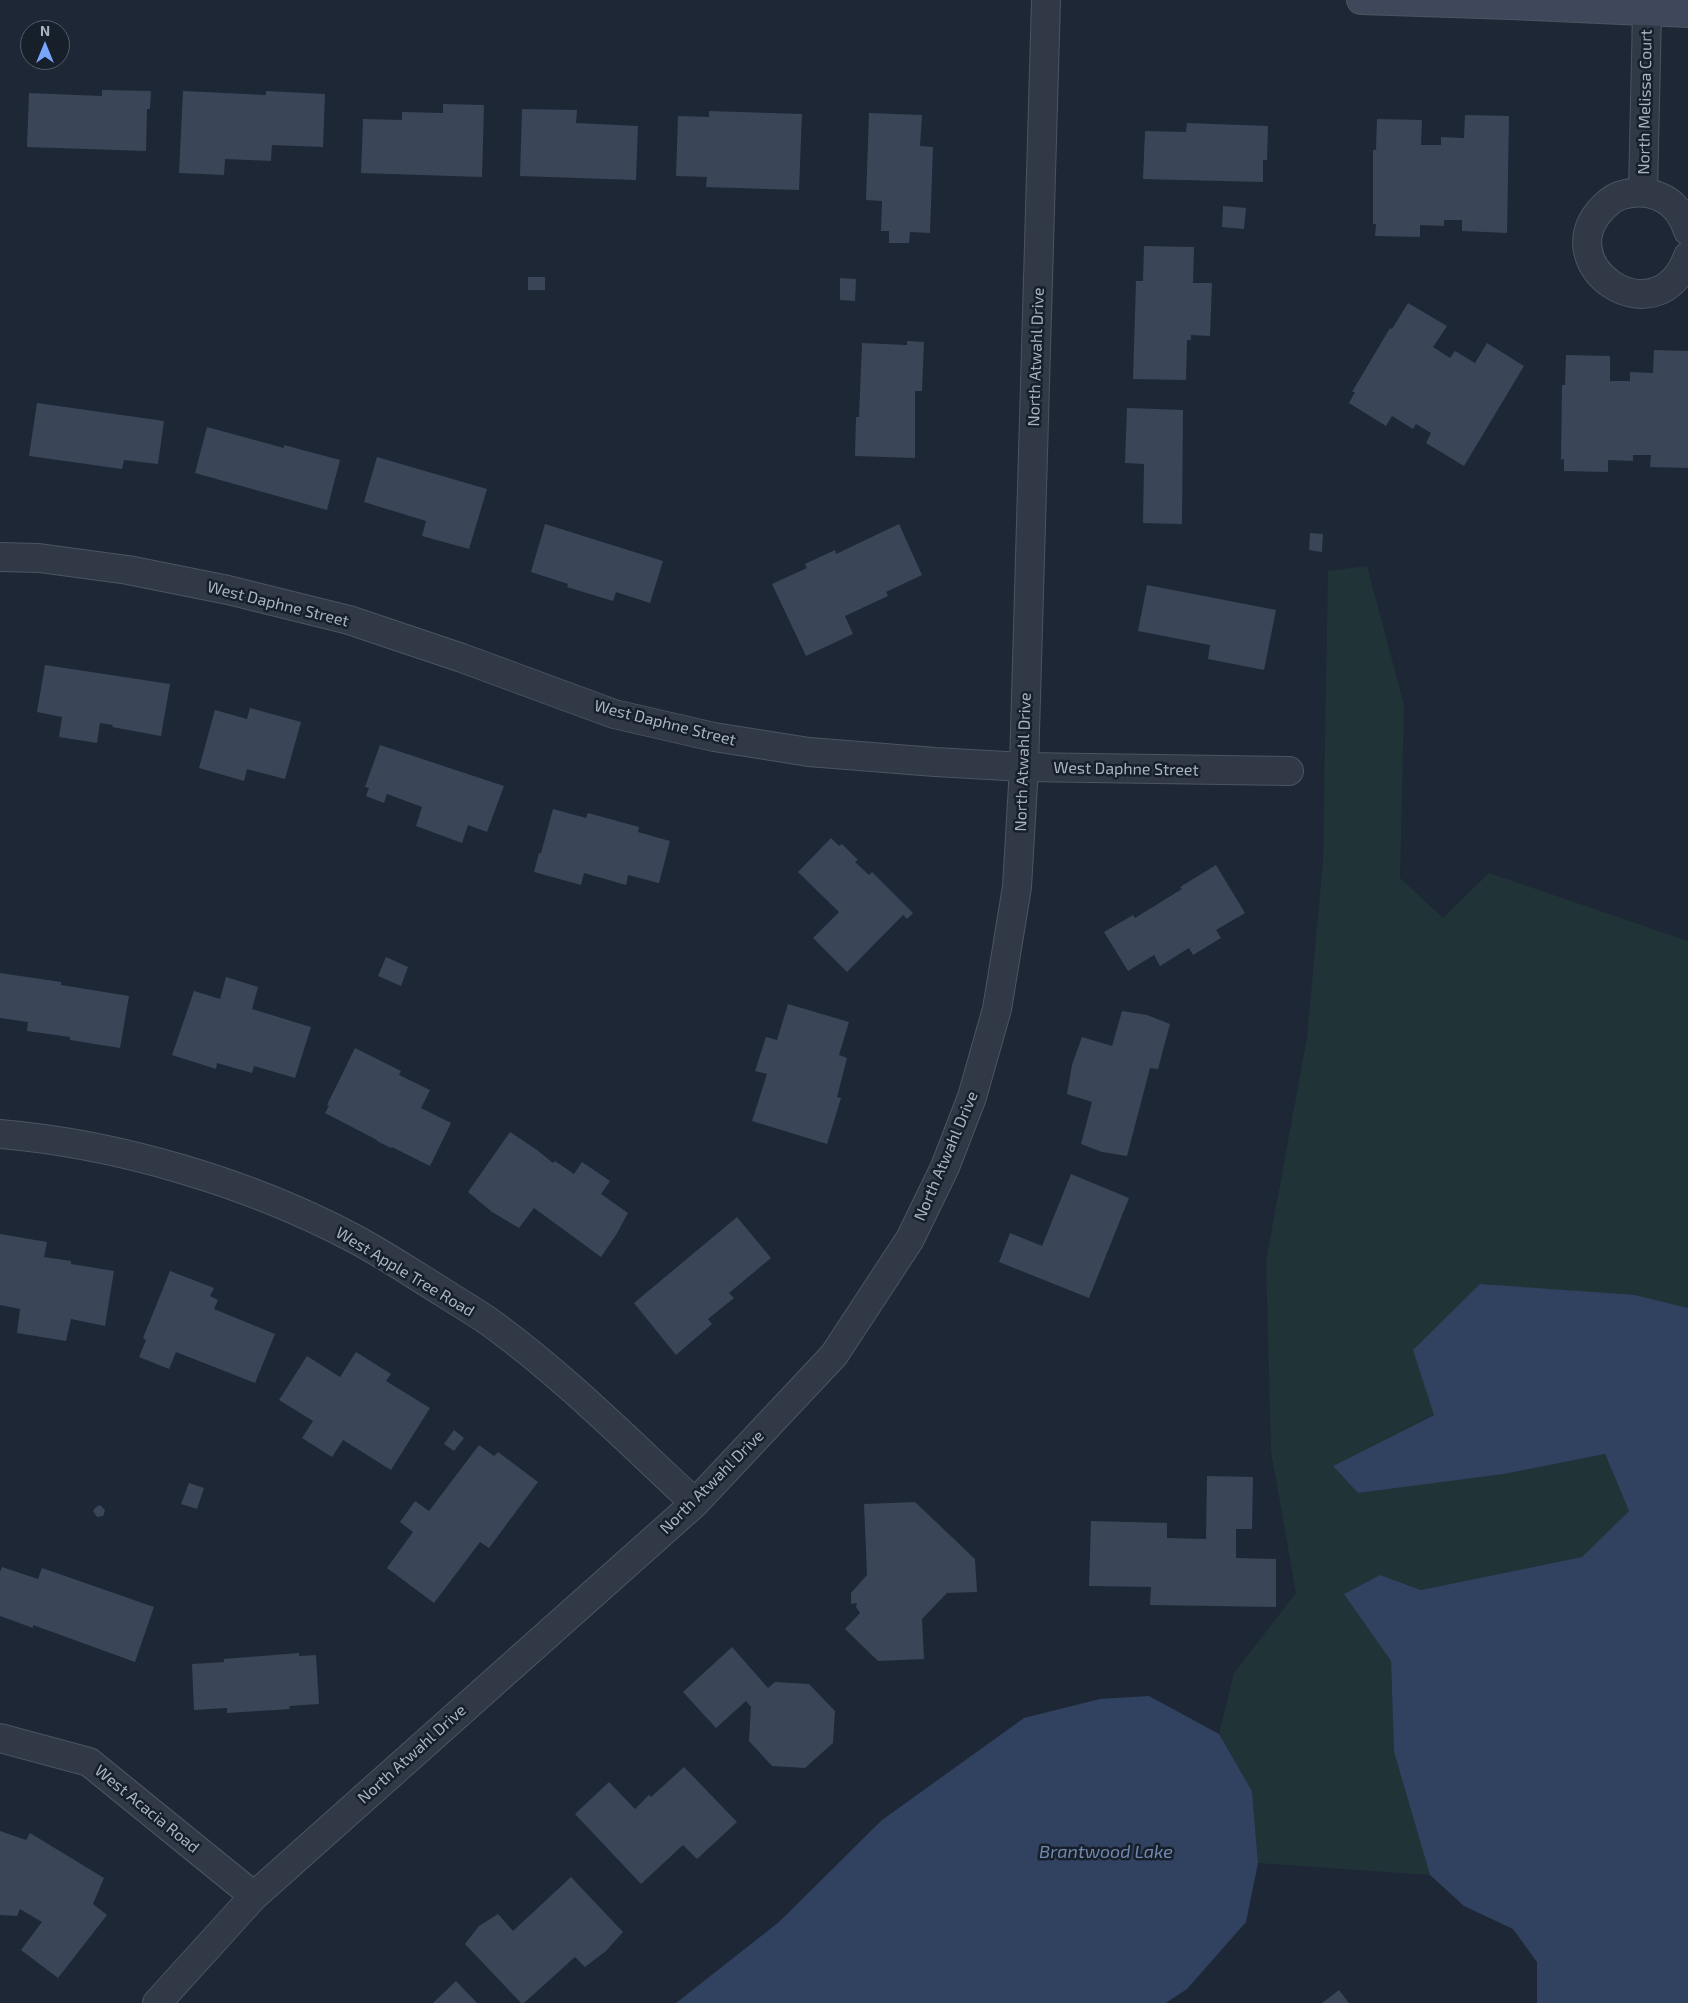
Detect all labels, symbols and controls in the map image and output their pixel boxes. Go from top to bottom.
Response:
north arrow [20,20,70,70]
text: N [40,22,50,39]
street label: North Melissa Court [1634,29,1656,175]
street label: North Atwahl Drive [1024,287,1048,427]
street label: West Daphne Street [205,577,351,631]
street label: North Atwahl Drive [1011,692,1035,832]
street label: West Daphne Street [592,696,738,750]
street label: West Daphne Street [1053,758,1199,780]
street label: North Atwahl Drive [910,1088,982,1224]
street label: West Apple Tree Road [332,1223,478,1321]
street label: North Atwahl Drive [656,1426,768,1538]
street label: North Atwahl Drive [354,1700,470,1808]
street label: West Acacia Road [91,1761,203,1857]
water label: Brantwood Lake [1039,1841,1173,1863]

